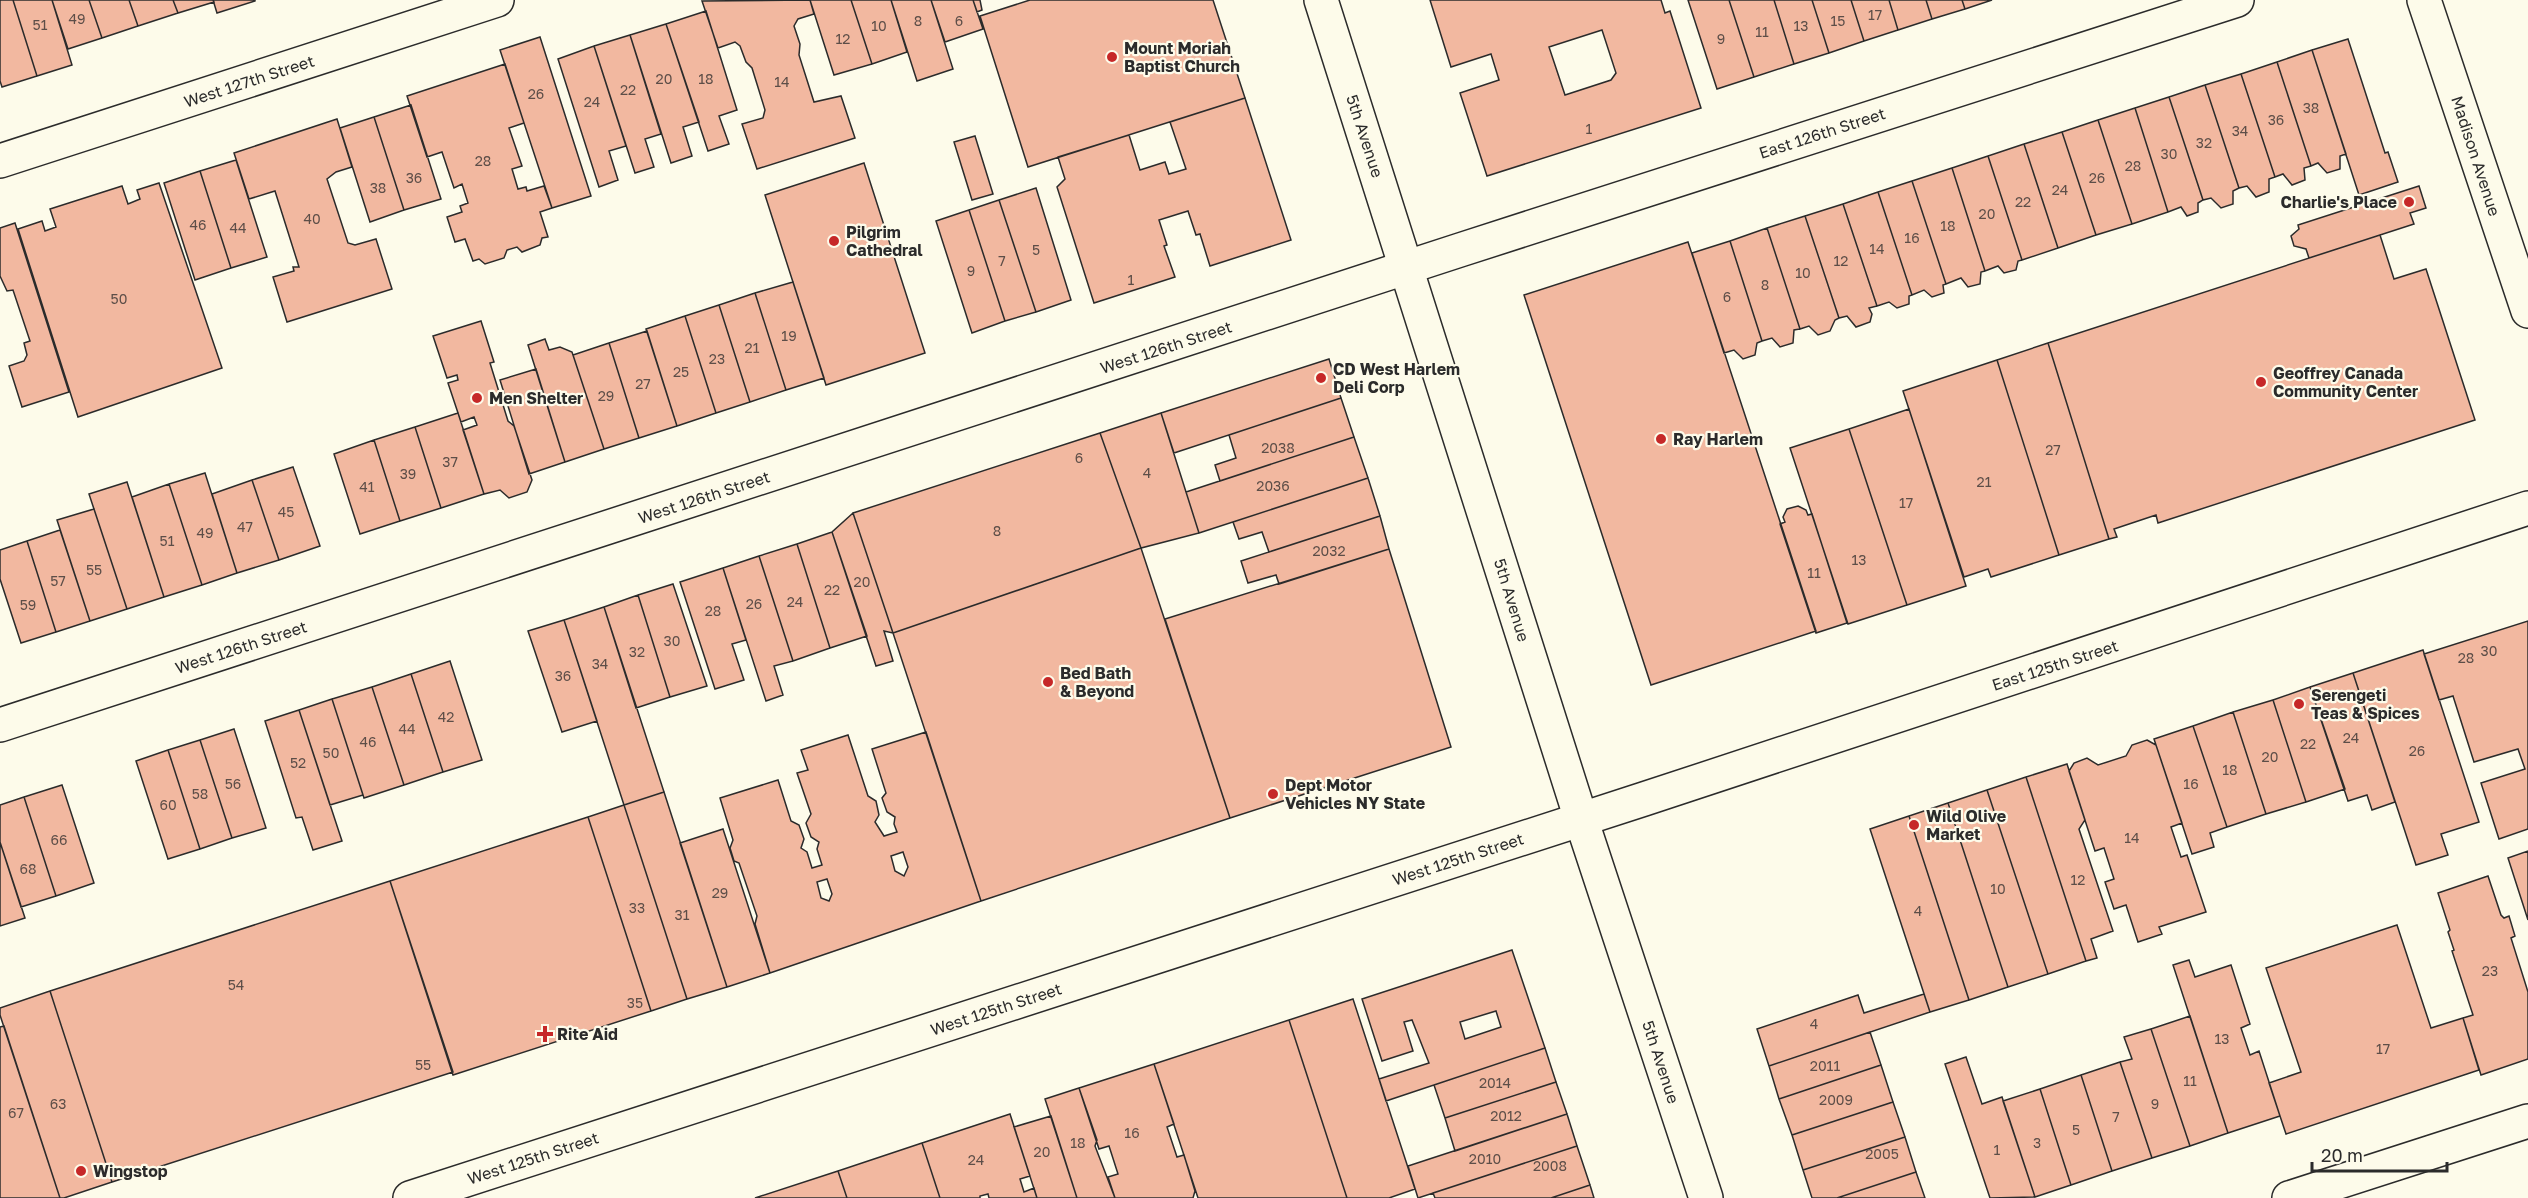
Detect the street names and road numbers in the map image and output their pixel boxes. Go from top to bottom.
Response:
street label: West 127th Street [181,50,317,112]
street label: 5th Avenue [1342,92,1388,180]
street label: Madison Avenue [2447,93,2505,219]
street label: East 126th Street [1756,103,1888,163]
street label: West 126th Street [1098,316,1234,378]
street label: West 126th Street [636,466,772,528]
street label: 5th Avenue [1490,556,1534,644]
street label: West 126th Street [173,616,309,678]
street label: East 125th Street [1989,635,2121,695]
street label: West 125th Street [1390,828,1526,890]
street label: West 125th Street [928,978,1064,1040]
street label: 5th Avenue [1638,1018,1684,1106]
street label: West 125th Street [465,1127,601,1189]

